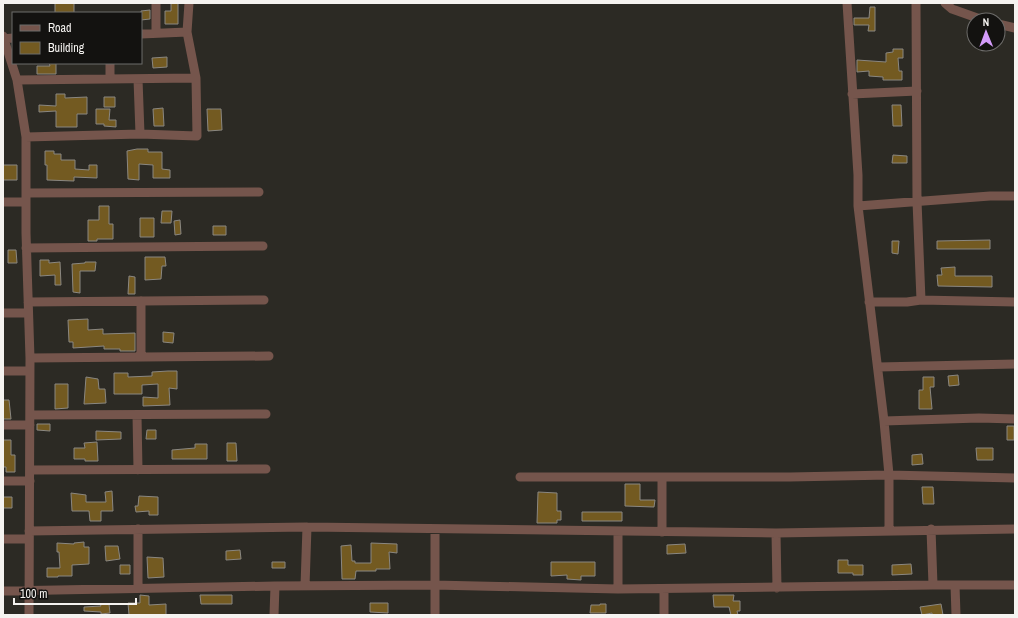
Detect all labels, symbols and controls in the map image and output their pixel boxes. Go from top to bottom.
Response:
legend [12,12,142,64]
north arrow [966,12,1006,52]
text: N [982,15,989,29]
text: Road [48,20,72,36]
text: Building [48,40,85,56]
scale bar [14,580,136,606]
text: 100 m [20,586,47,602]

